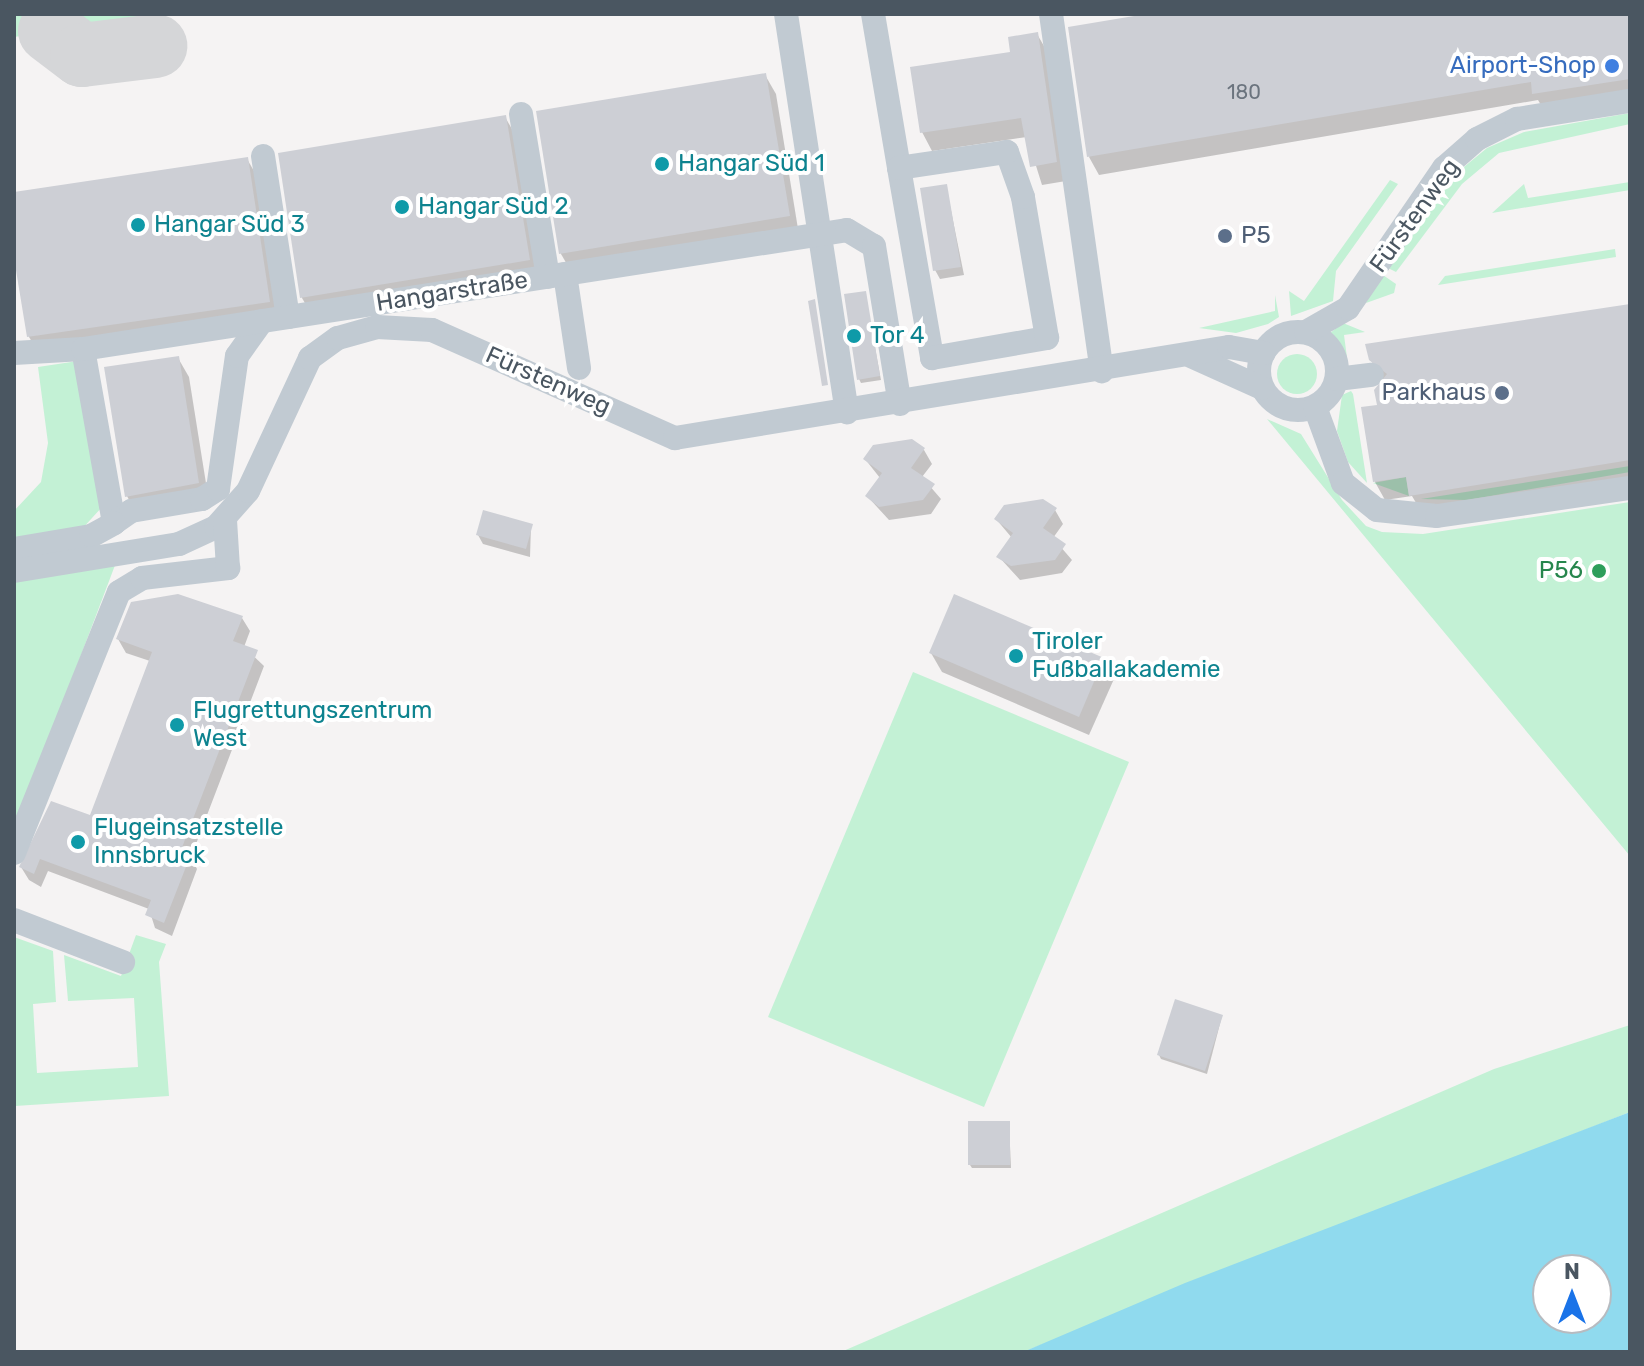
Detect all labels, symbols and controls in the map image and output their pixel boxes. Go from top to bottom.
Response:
place label: Airport-Shop [1450,52,1596,80]
marker: Airport-Shop [1603,57,1621,75]
house number: 180 [1227,80,1261,104]
place label: Hangar Süd 1 [678,150,825,178]
street label: Fürstenweg [1364,154,1466,278]
marker: Hangar Süd 1 [653,155,671,173]
place label: Hangar Süd 2 [418,193,569,221]
marker: Hangar Süd 2 [393,198,411,216]
place label: Hangar Süd 3 [154,211,305,239]
marker: Hangar Süd 3 [129,216,147,234]
place label: P5 [1241,222,1271,250]
marker: P5 [1216,227,1234,245]
street label: Hangarstraße [374,266,530,318]
place label: Tor 4 [870,322,925,350]
marker: Tor 4 [845,327,863,345]
street label: Fürstenweg [481,341,615,421]
place label: Parkhaus [1382,379,1486,407]
marker: Parkhaus [1493,384,1511,402]
place label: P56 [1539,557,1583,585]
marker: P56 [1590,562,1608,580]
place label: Tiroler Fußballakademie [1032,628,1220,684]
marker: Tiroler Fußballakademie [1007,647,1025,665]
place label: Flugrettungszentrum West [193,697,432,753]
marker: Flugrettungszentrum West [168,716,186,734]
place label: Flugeinsatzstelle Innsbruck [94,814,284,870]
marker: Flugeinsatzstelle Innsbruck [69,833,87,851]
north arrow [1532,1254,1612,1334]
text: N [1564,1258,1580,1285]

